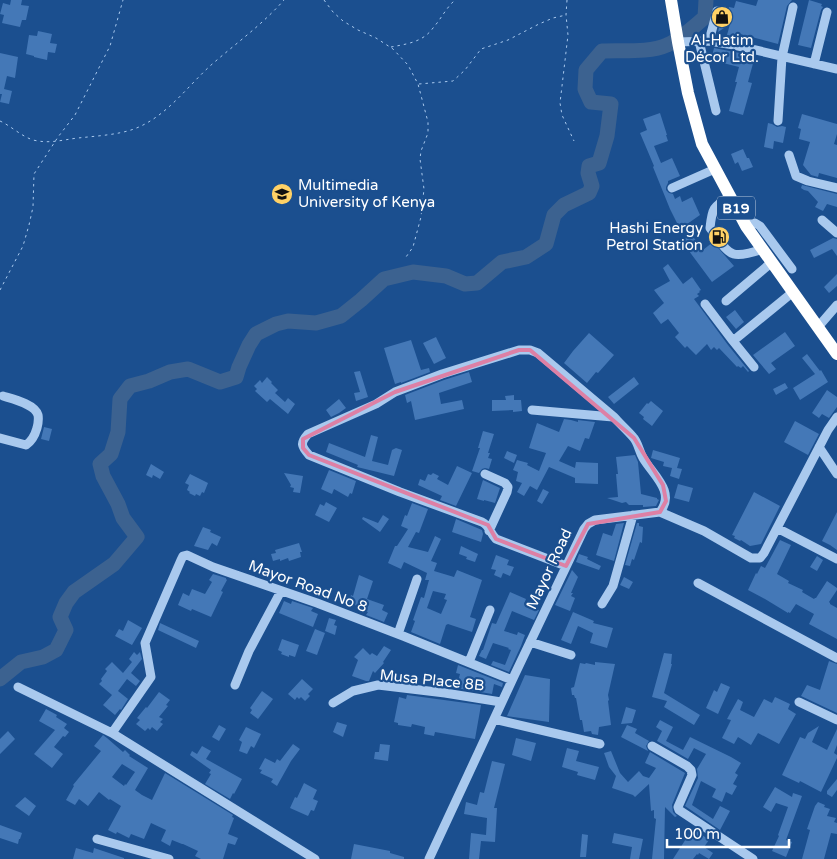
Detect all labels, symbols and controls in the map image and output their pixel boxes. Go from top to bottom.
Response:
shop icon: Al-Hatim Décor Ltd. [710,5,734,29]
place label: Al-Hatim Décor Ltd. [685,31,759,66]
place label: Multimedia University of Kenya [298,176,435,211]
school or university icon: Multimedia University of Kenya [270,182,294,206]
road number: B19 [717,197,755,220]
place label: Hashi Energy Petrol Station [606,219,703,254]
fuel station icon: Hashi Energy Petrol Station [707,225,731,249]
street label: Mayor Road [522,526,576,612]
street label: Mayor Road No 8 [246,556,370,616]
street label: Musa Place 8B [379,666,485,694]
scale bar [667,816,790,848]
text: 100 m [674,825,720,843]

